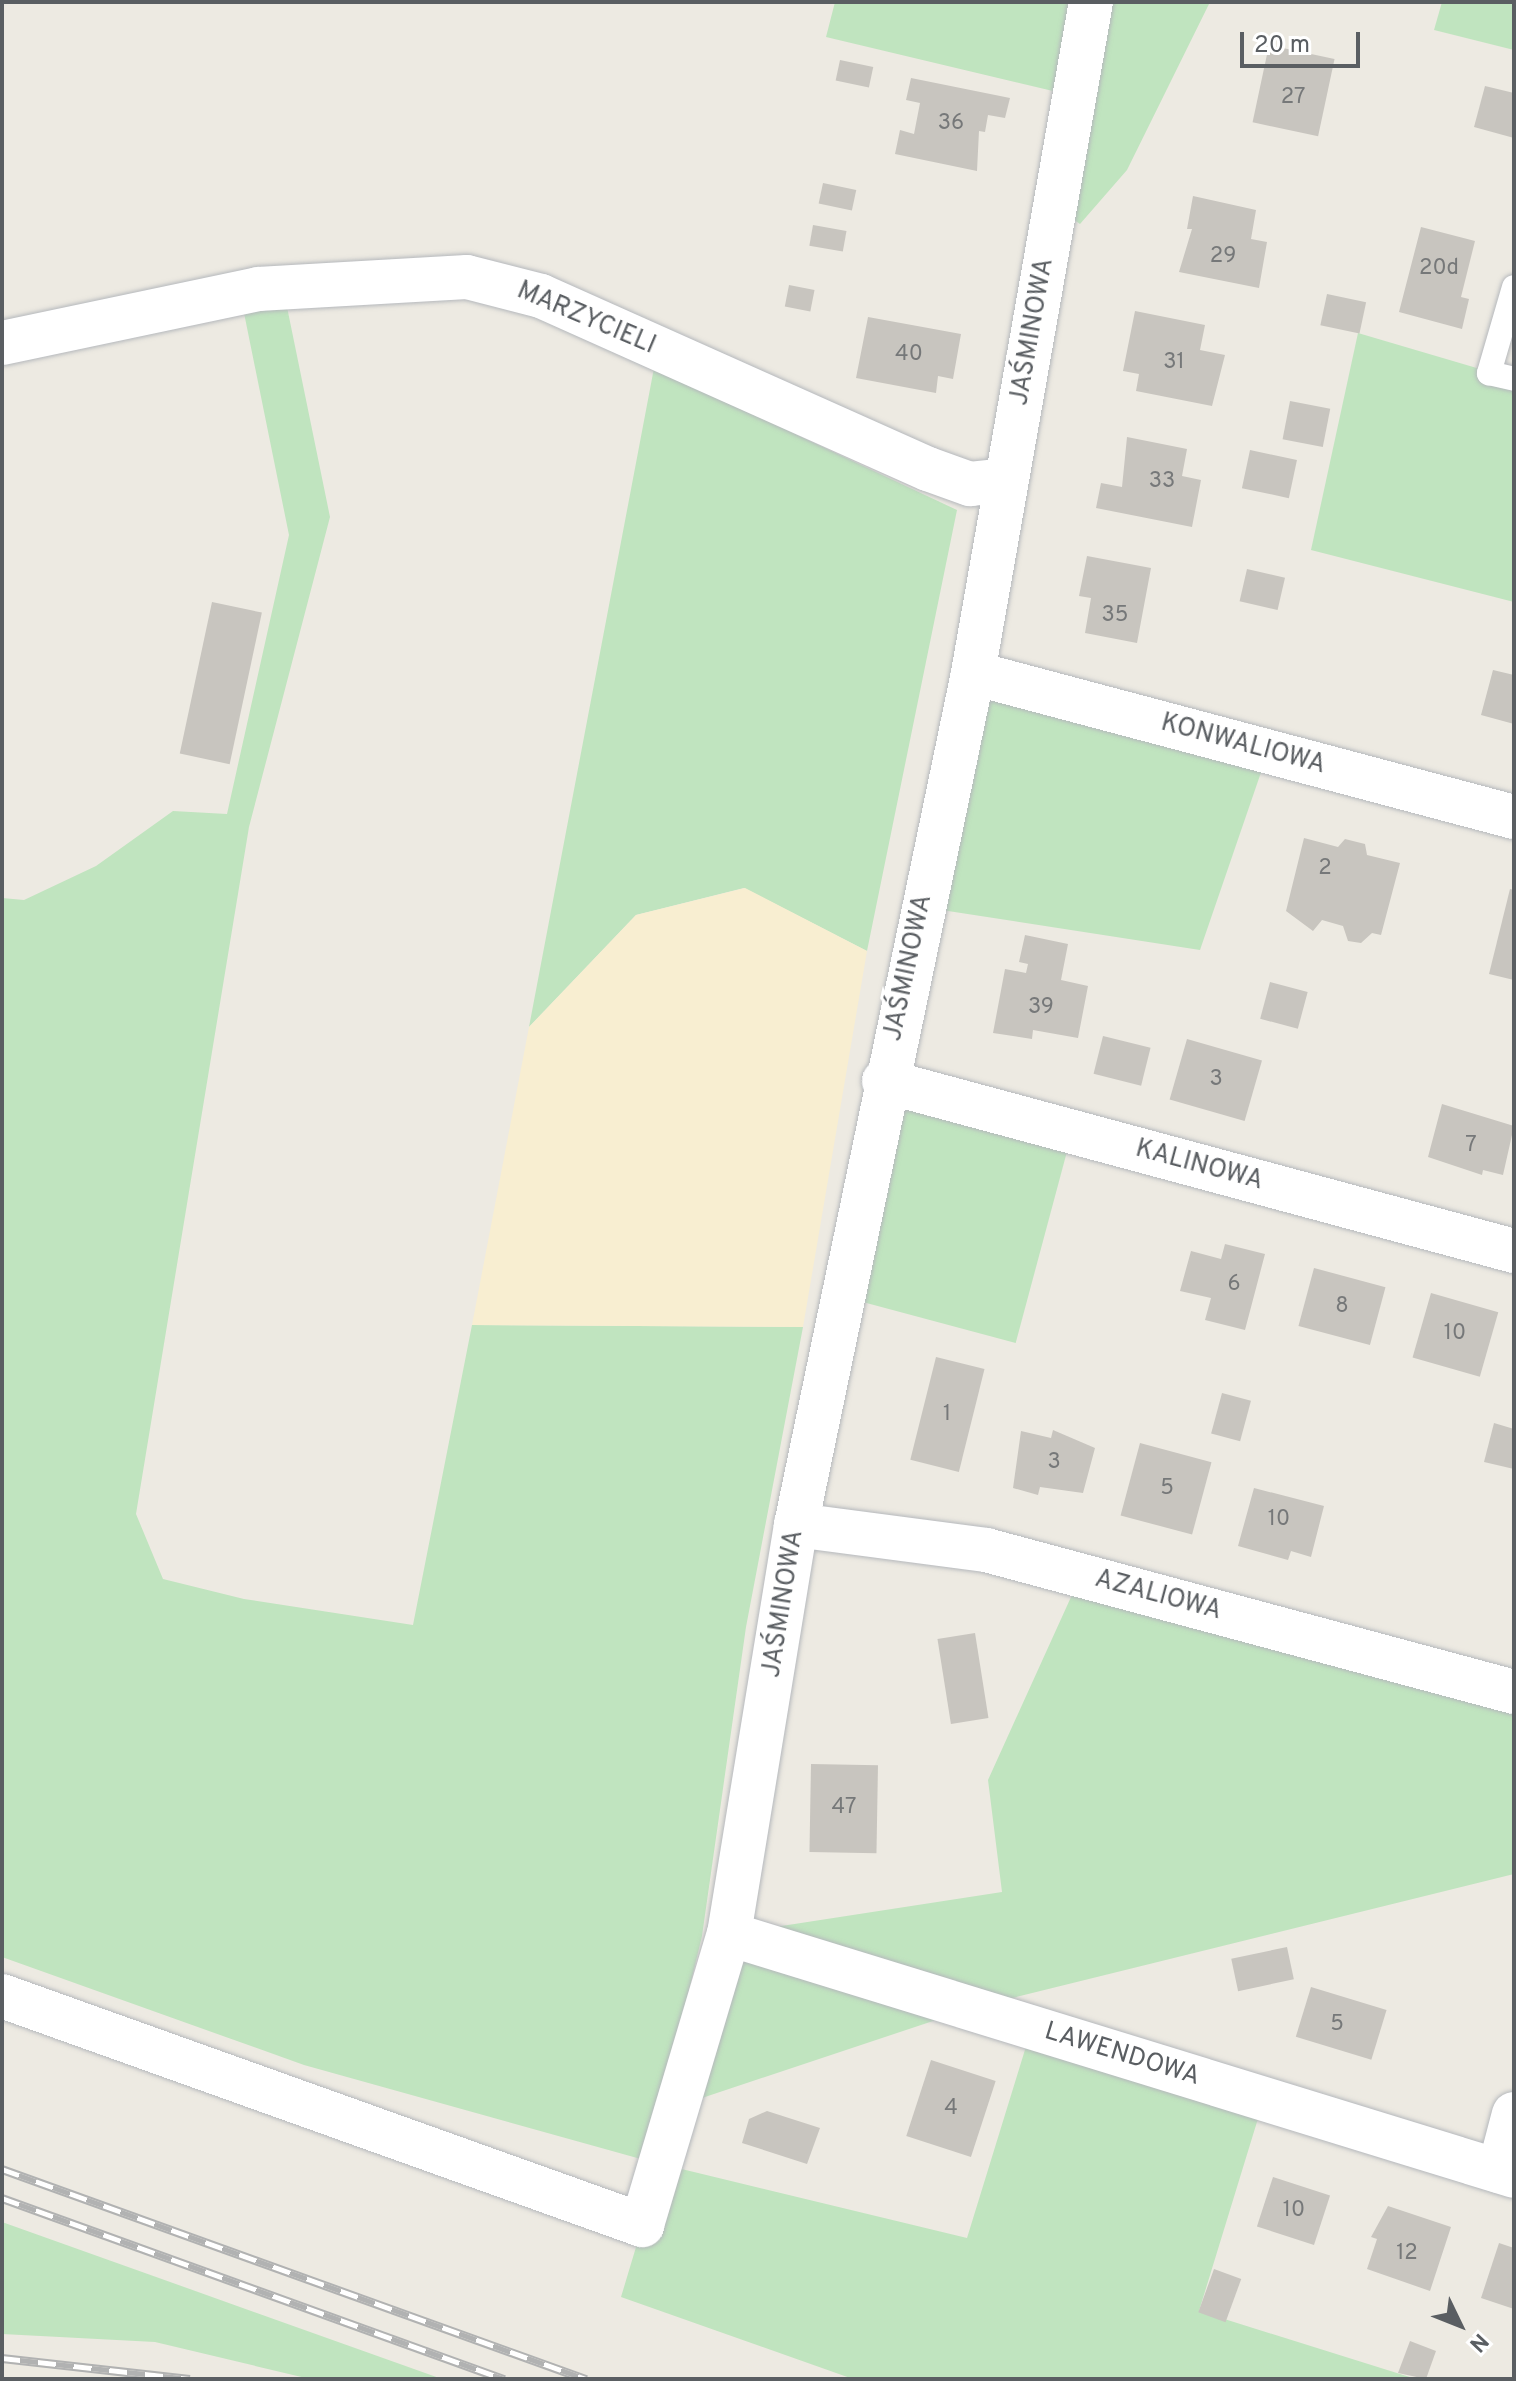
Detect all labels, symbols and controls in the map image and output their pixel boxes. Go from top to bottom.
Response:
scale bar [1244,16,1364,66]
text: 20 m [1254,31,1310,61]
house number: 27 [1281,85,1305,111]
house number: 36 [938,111,964,137]
house number: 29 [1210,244,1236,270]
street label: JAŚMINOWA [1005,256,1061,408]
house number: 20d [1419,256,1459,282]
street label: MARZYCIELI [512,276,660,362]
house number: 40 [895,342,923,368]
house number: 31 [1163,350,1185,376]
house number: 33 [1149,469,1175,495]
house number: 35 [1102,603,1128,629]
street label: KONWALIOWA [1157,708,1329,782]
house number: 2 [1318,856,1332,882]
street label: JAŚMINOWA [878,892,940,1044]
house number: 39 [1028,995,1054,1021]
house number: 3 [1209,1067,1223,1093]
house number: 7 [1465,1133,1477,1159]
street label: KALINOWA [1132,1134,1266,1198]
house number: 6 [1227,1272,1241,1298]
house number: 8 [1335,1294,1349,1320]
house number: 10 [1444,1321,1466,1347]
house number: 1 [943,1402,951,1428]
house number: 3 [1047,1450,1061,1476]
house number: 5 [1160,1476,1174,1502]
house number: 10 [1268,1507,1290,1533]
street label: JAŚMINOWA [757,1528,811,1680]
street label: AZALIOWA [1091,1564,1225,1628]
house number: 47 [832,1795,856,1821]
house number: 5 [1330,2012,1344,2038]
street label: LAWENDOWA [1040,2017,1204,2093]
house number: 4 [944,2096,958,2122]
house number: 10 [1283,2198,1305,2224]
house number: 12 [1396,2241,1418,2267]
north arrow [1420,2285,1500,2365]
text: N [1463,2327,1493,2357]

